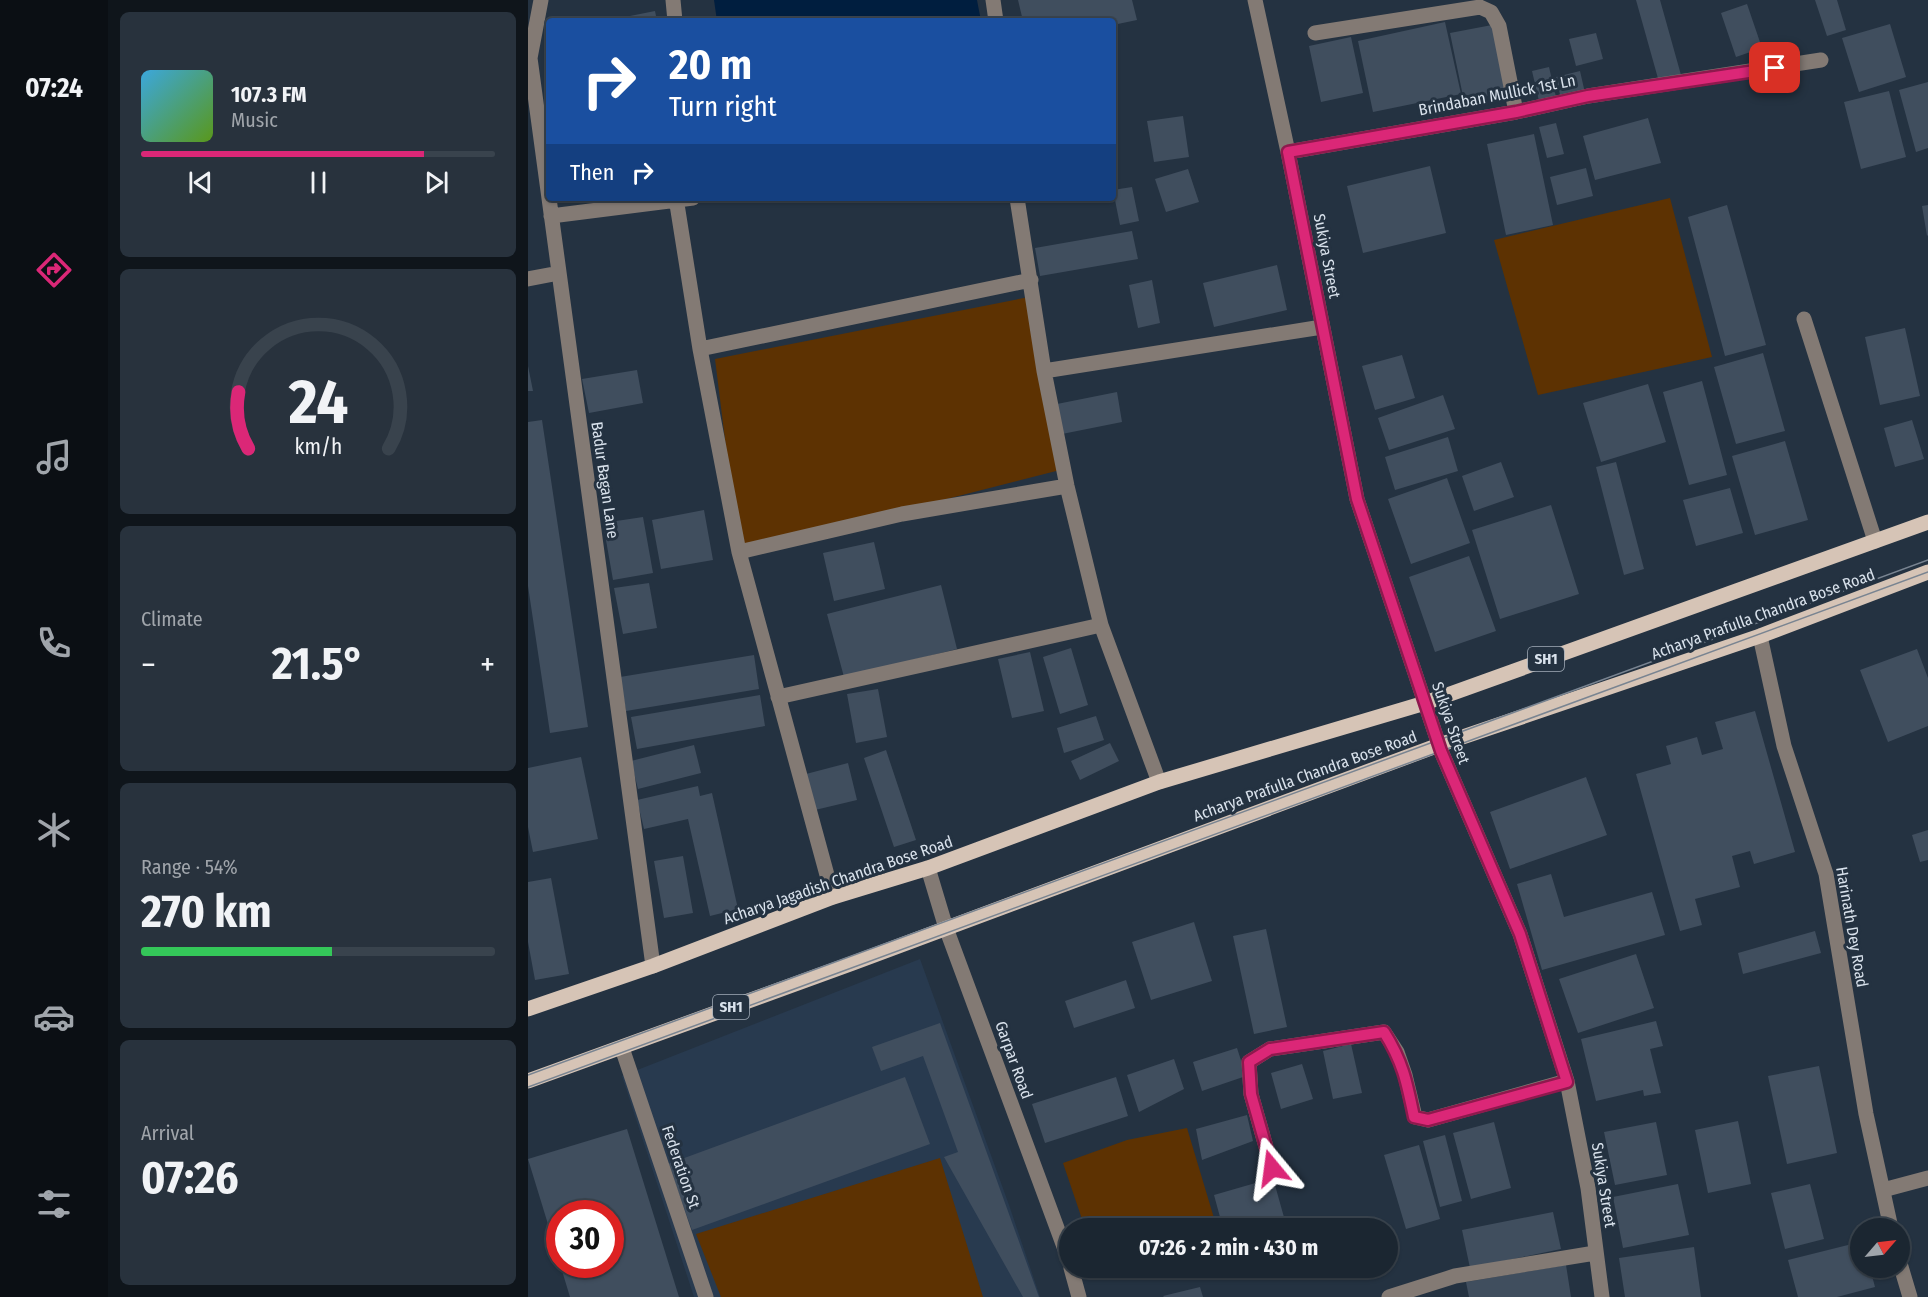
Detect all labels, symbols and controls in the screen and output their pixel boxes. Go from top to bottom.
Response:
text: 20 m [669,40,752,90]
icon: right [570,42,648,120]
pin [1749,42,1800,93]
icon: arrive [1758,51,1791,84]
street label: Brindaban Mullick 1st Ln [1417,70,1577,120]
text: 07:24 [25,72,83,104]
text: 107.3 FM [231,81,307,108]
text: Turn right [669,91,777,123]
text: Music [231,108,278,132]
icon: right [626,156,659,189]
text: Then [570,159,614,186]
icon: previous [184,166,217,199]
icon: pause [302,166,335,199]
icon: next [420,166,453,199]
street label: Sukiya Street [1310,212,1345,301]
icon: directions [33,249,75,291]
text: 24 [287,365,348,440]
street label: Badur Bagan Lane [587,420,623,540]
text: km/h [294,434,342,460]
icon: music [33,436,75,478]
street label: Acharya Prafulla Chandra Bose Road [1649,565,1877,663]
text: Climate [141,607,203,631]
icon: phone [33,622,75,664]
text: 21.5° [272,637,364,691]
text: − [141,645,156,685]
text: + [480,645,495,685]
road number: SH1 [1528,647,1564,671]
street label: Sukiya Street [1428,679,1474,767]
street label: Acharya Prafulla Chandra Bose Road [1191,727,1419,825]
icon: climate [33,809,75,851]
street label: Acharya Jagadish Chandra Bose Road [721,832,955,928]
text: Range · 54% [141,855,238,879]
street label: Harinath Dey Road [1832,865,1872,989]
text: 270 km [141,885,272,939]
road number: SH1 [713,995,749,1019]
icon: car [33,996,75,1038]
street label: Garpar Road [991,1019,1037,1101]
text: Arrival [141,1121,194,1145]
street label: Federation St [658,1123,704,1212]
position arrow [1240,1136,1304,1200]
street label: Sukiya Street [1588,1141,1620,1230]
text: 07:26 [141,1151,239,1205]
icon: filters [33,1183,75,1225]
speed limit sign: 30 [546,1200,624,1278]
north arrow [1850,1218,1910,1278]
map controls [1850,1218,1910,1278]
text: 07:26 · 2 min · 430 m [1139,1234,1318,1261]

